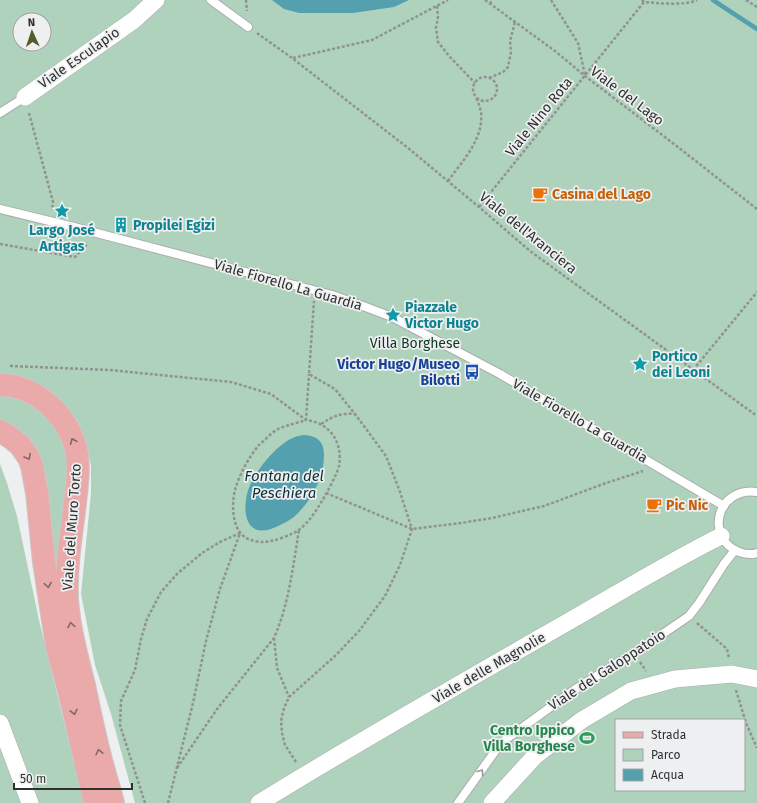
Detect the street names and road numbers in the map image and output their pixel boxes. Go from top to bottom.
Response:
street label: Viale Esculapio [35,24,123,92]
street label: Viale del Lago [587,63,667,129]
street label: Viale Nino Rota [502,74,576,160]
street label: Viale dell'Aranciera [476,188,580,278]
street label: Viale Fiorello La Guardia [212,256,364,314]
street label: Viale Fiorello La Guardia [509,375,651,467]
street label: Viale del Muro Torto [59,463,85,591]
street label: Viale del Galoppatoio [545,626,669,714]
street label: Viale delle Magnolie [429,629,549,707]

